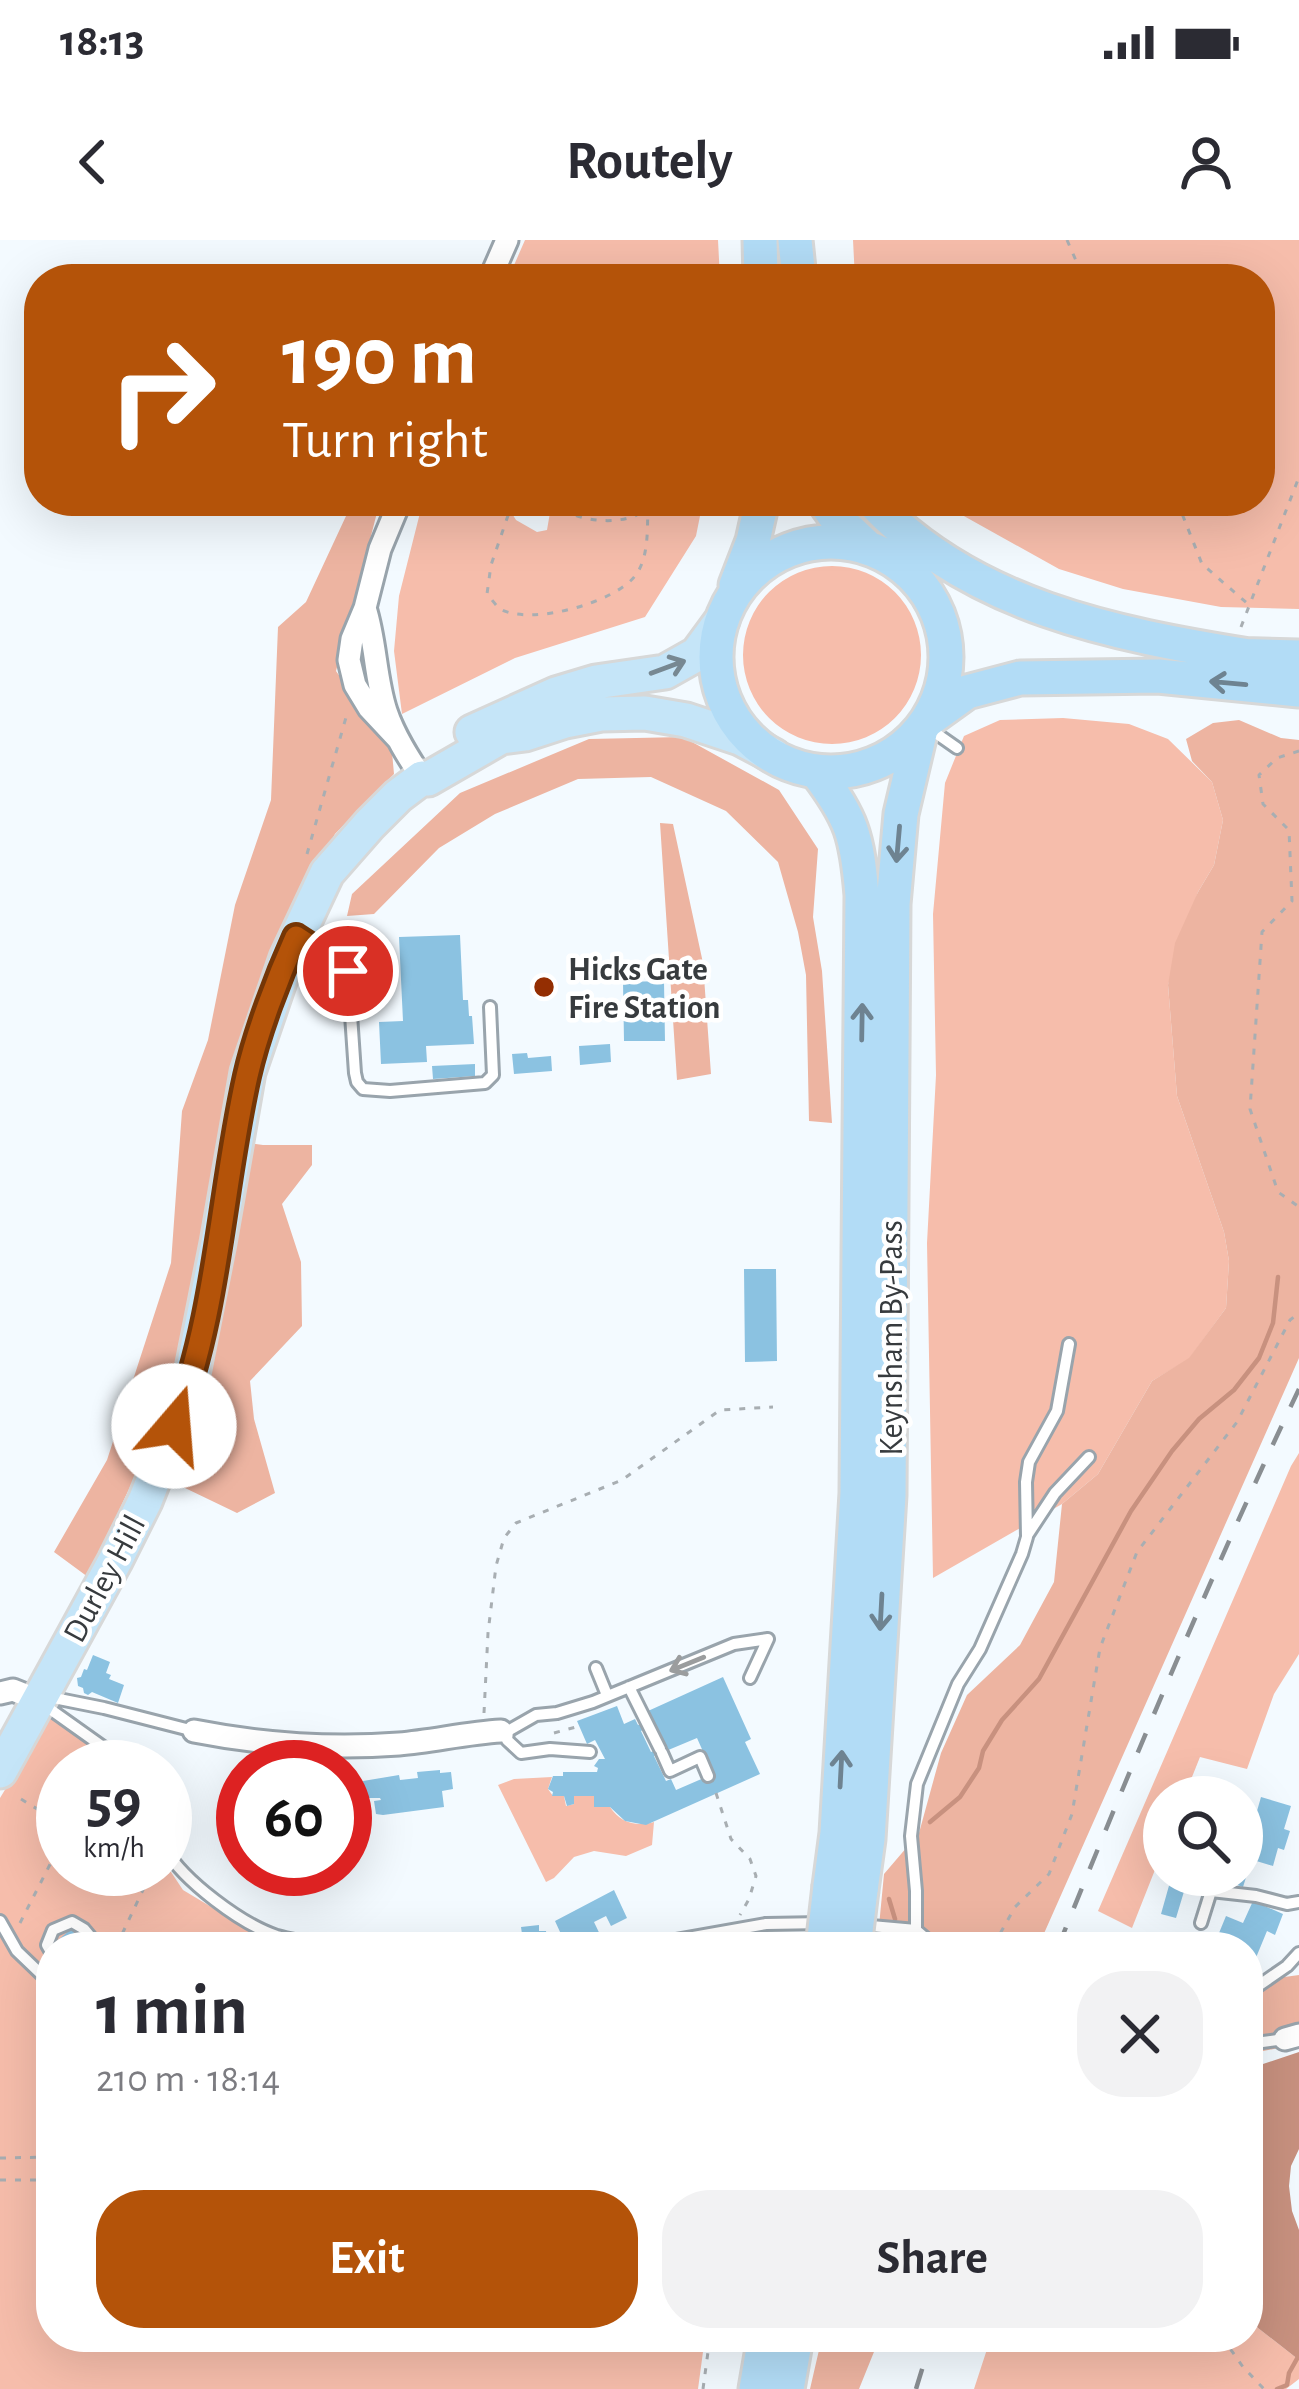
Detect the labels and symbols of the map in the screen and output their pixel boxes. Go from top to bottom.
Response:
one-way arrow [649,655,686,676]
one-way arrow [1209,671,1248,694]
one-way arrow [886,824,909,863]
pin [297,920,399,1022]
place label: Hicks Gate Fire Station [568,954,721,1025]
marker: Hicks Gate Fire Station [531,974,557,1000]
one-way arrow [850,1003,873,1042]
street label: Keynsham By-Pass [876,1220,909,1456]
position arrow [111,1363,237,1489]
street label: Durley Hill [58,1510,152,1648]
one-way arrow [870,1592,893,1631]
one-way arrow [669,1655,706,1676]
speed limit sign: 60 [216,1740,372,1896]
one-way arrow [829,1750,852,1789]

